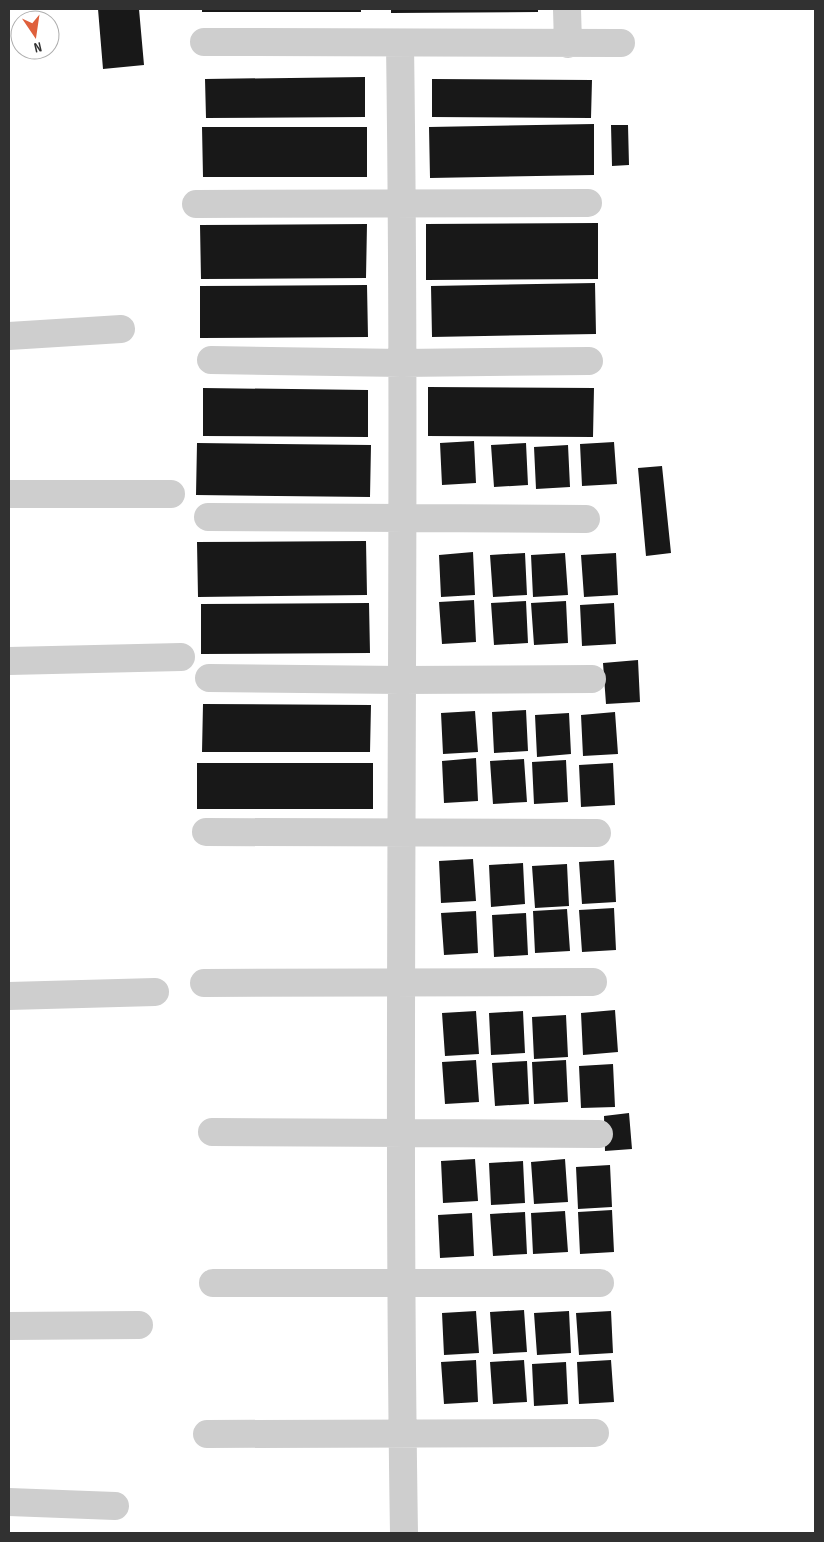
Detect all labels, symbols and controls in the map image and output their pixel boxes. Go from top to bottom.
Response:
north arrow [10,10,60,60]
text: N [32,38,43,56]

